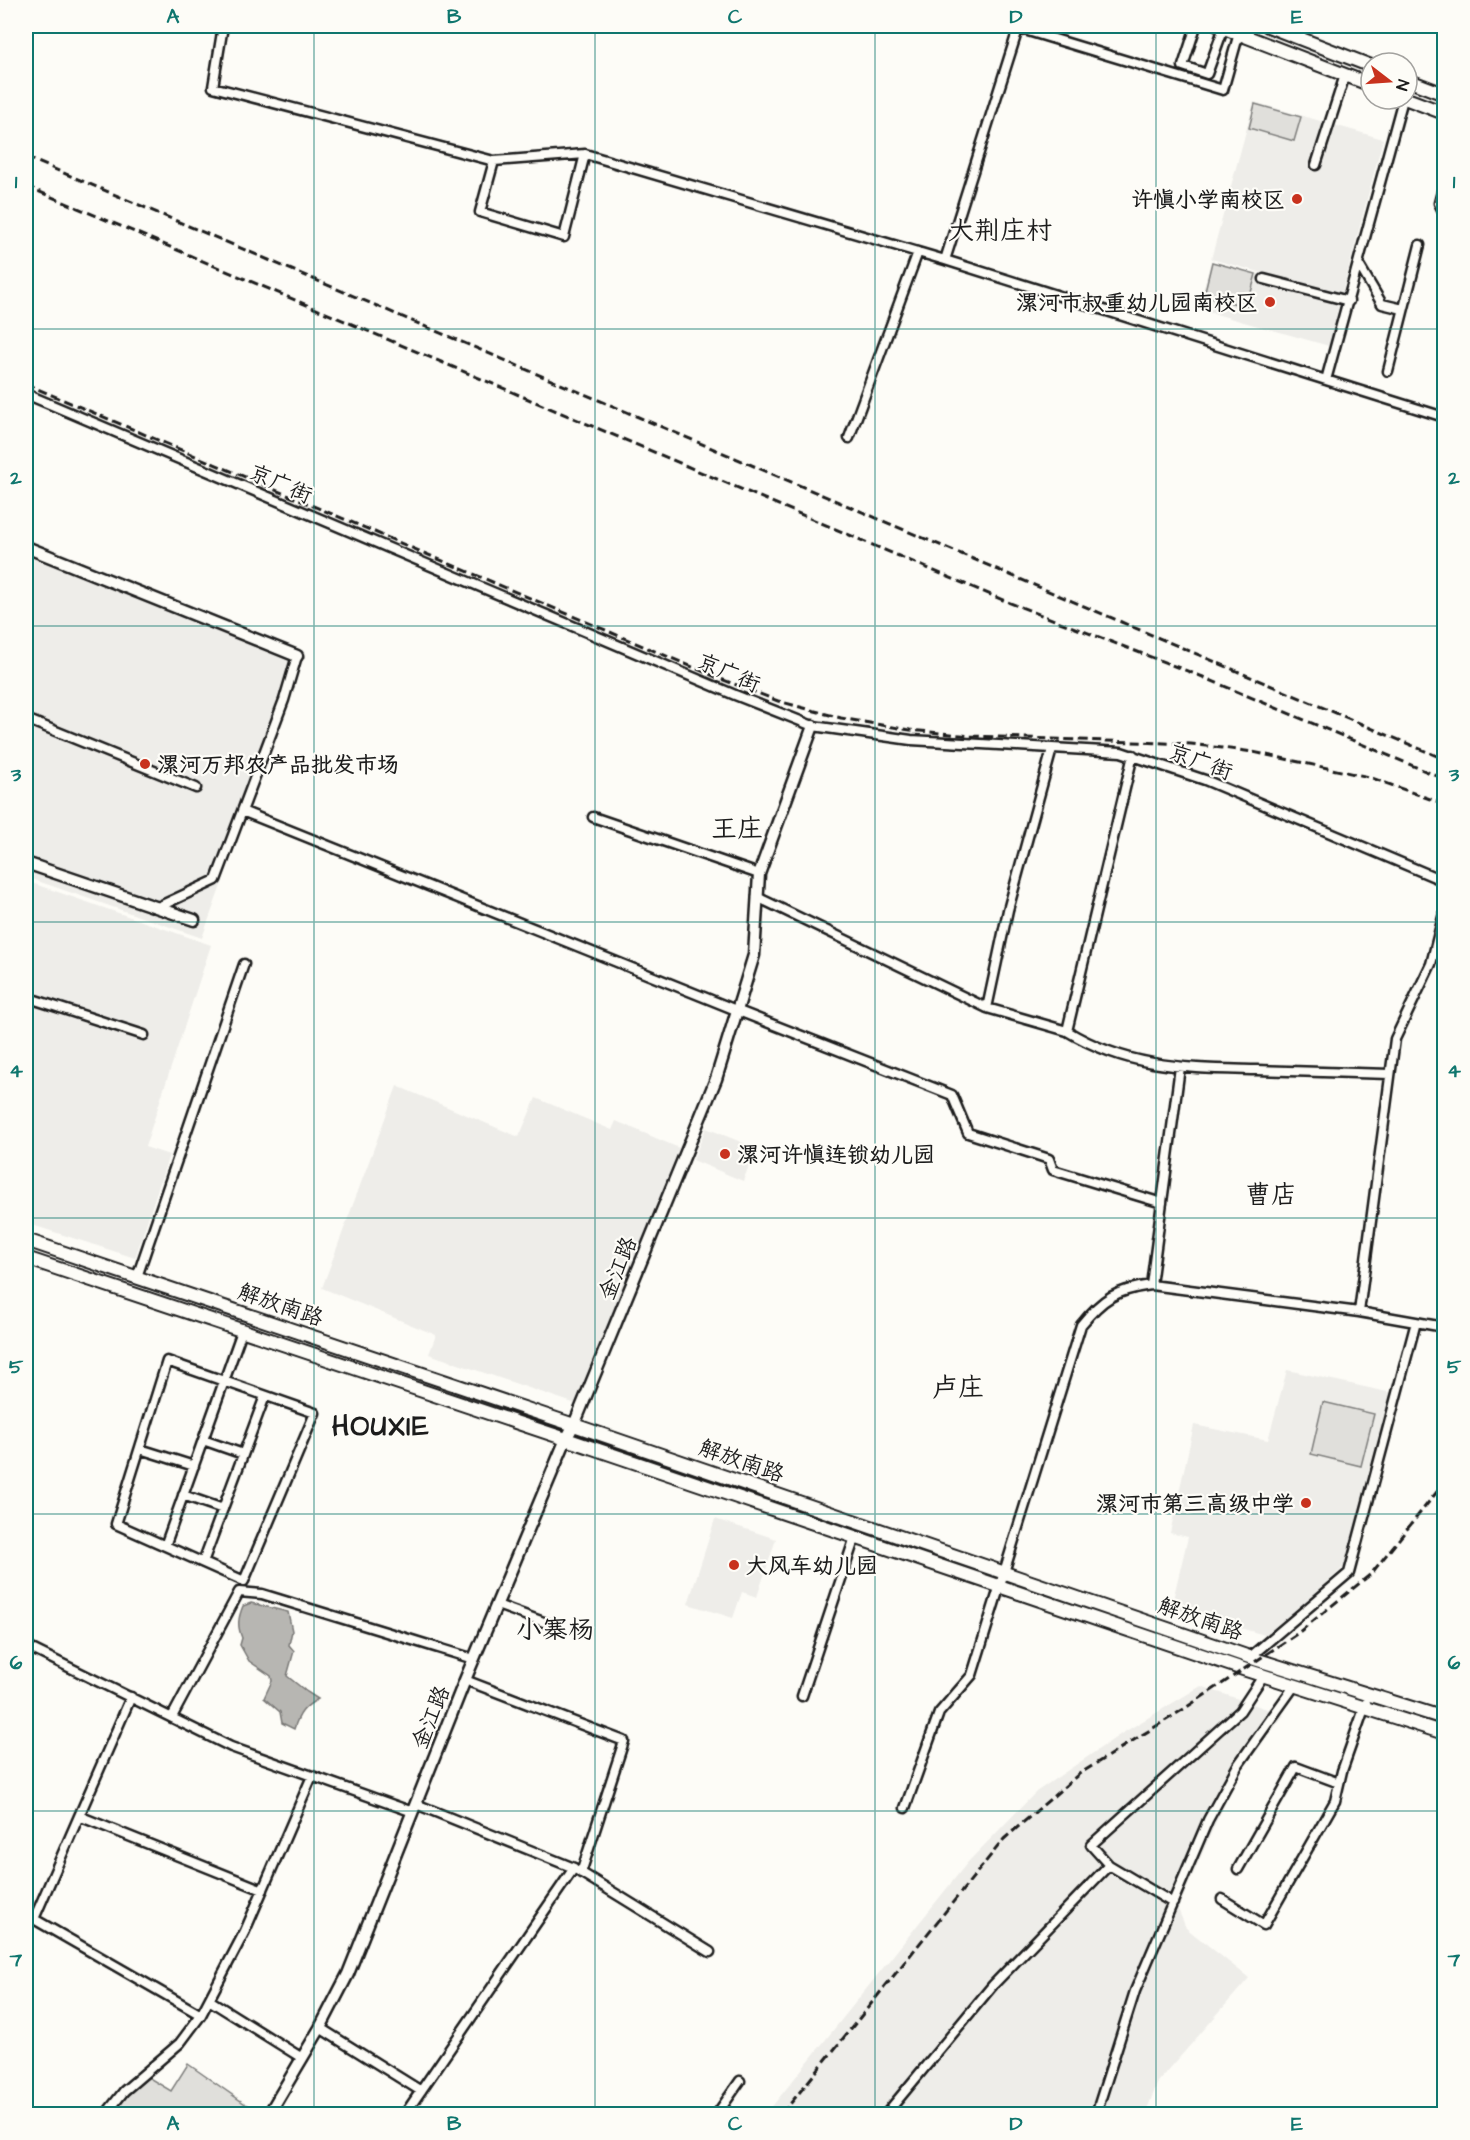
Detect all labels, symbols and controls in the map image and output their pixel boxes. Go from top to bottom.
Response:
text: A [167,3,180,31]
text: B [447,3,462,31]
text: C [728,3,743,31]
text: D [1010,3,1023,31]
text: E [1291,3,1303,31]
north arrow [1359,51,1419,111]
text: N [1390,77,1414,93]
text: 1 [15,168,18,196]
text: 1 [1453,168,1456,196]
place label: 许慎小学南校区 [1131,185,1285,216]
marker: 许慎小学南校区 [1290,192,1304,206]
district label: 大荆庄村 [948,213,1052,249]
place label: 漯河市叔重幼儿园南校区 [1016,288,1258,319]
marker: 漯河市叔重幼儿园南校区 [1263,295,1277,309]
street label: 京广街 [244,457,317,512]
text: 2 [9,464,22,492]
text: 2 [1447,464,1460,492]
street label: 京广街 [692,646,765,701]
street label: 京广街 [1164,737,1237,788]
place label: 漯河万邦农产品批发市场 [157,750,399,781]
marker: 漯河万邦农产品批发市场 [138,757,152,771]
text: 3 [10,761,22,789]
text: 3 [1448,761,1460,789]
district label: 王庄 [711,811,763,847]
text: 4 [9,1057,23,1085]
text: 4 [1447,1057,1461,1085]
place label: 漯河许慎连锁幼儿园 [737,1140,935,1171]
marker: 漯河许慎连锁幼儿园 [718,1147,732,1161]
district label: 曹店 [1245,1177,1297,1213]
street label: 金江路 [592,1232,645,1305]
street label: 解放南路 [234,1276,327,1334]
text: 5 [9,1353,24,1381]
text: 5 [1447,1353,1462,1381]
district label: 卢庄 [932,1370,984,1406]
district label: HOUXIE [332,1407,430,1446]
street label: 解放南路 [695,1432,788,1490]
place label: 漯河市第三高级中学 [1096,1489,1294,1520]
marker: 漯河市第三高级中学 [1299,1496,1313,1510]
place label: 大风车幼儿园 [746,1551,878,1582]
marker: 大风车幼儿园 [727,1558,741,1572]
street label: 解放南路 [1154,1590,1247,1648]
district label: 小寨杨 [516,1612,594,1648]
text: 6 [10,1649,23,1677]
text: 6 [1448,1649,1461,1677]
street label: 金江路 [405,1681,458,1754]
text: 7 [9,1946,23,1974]
text: 7 [1447,1946,1461,1974]
text: A [167,2110,180,2138]
text: B [447,2110,462,2138]
text: C [728,2110,743,2138]
text: D [1010,2110,1023,2138]
text: E [1291,2110,1303,2138]

